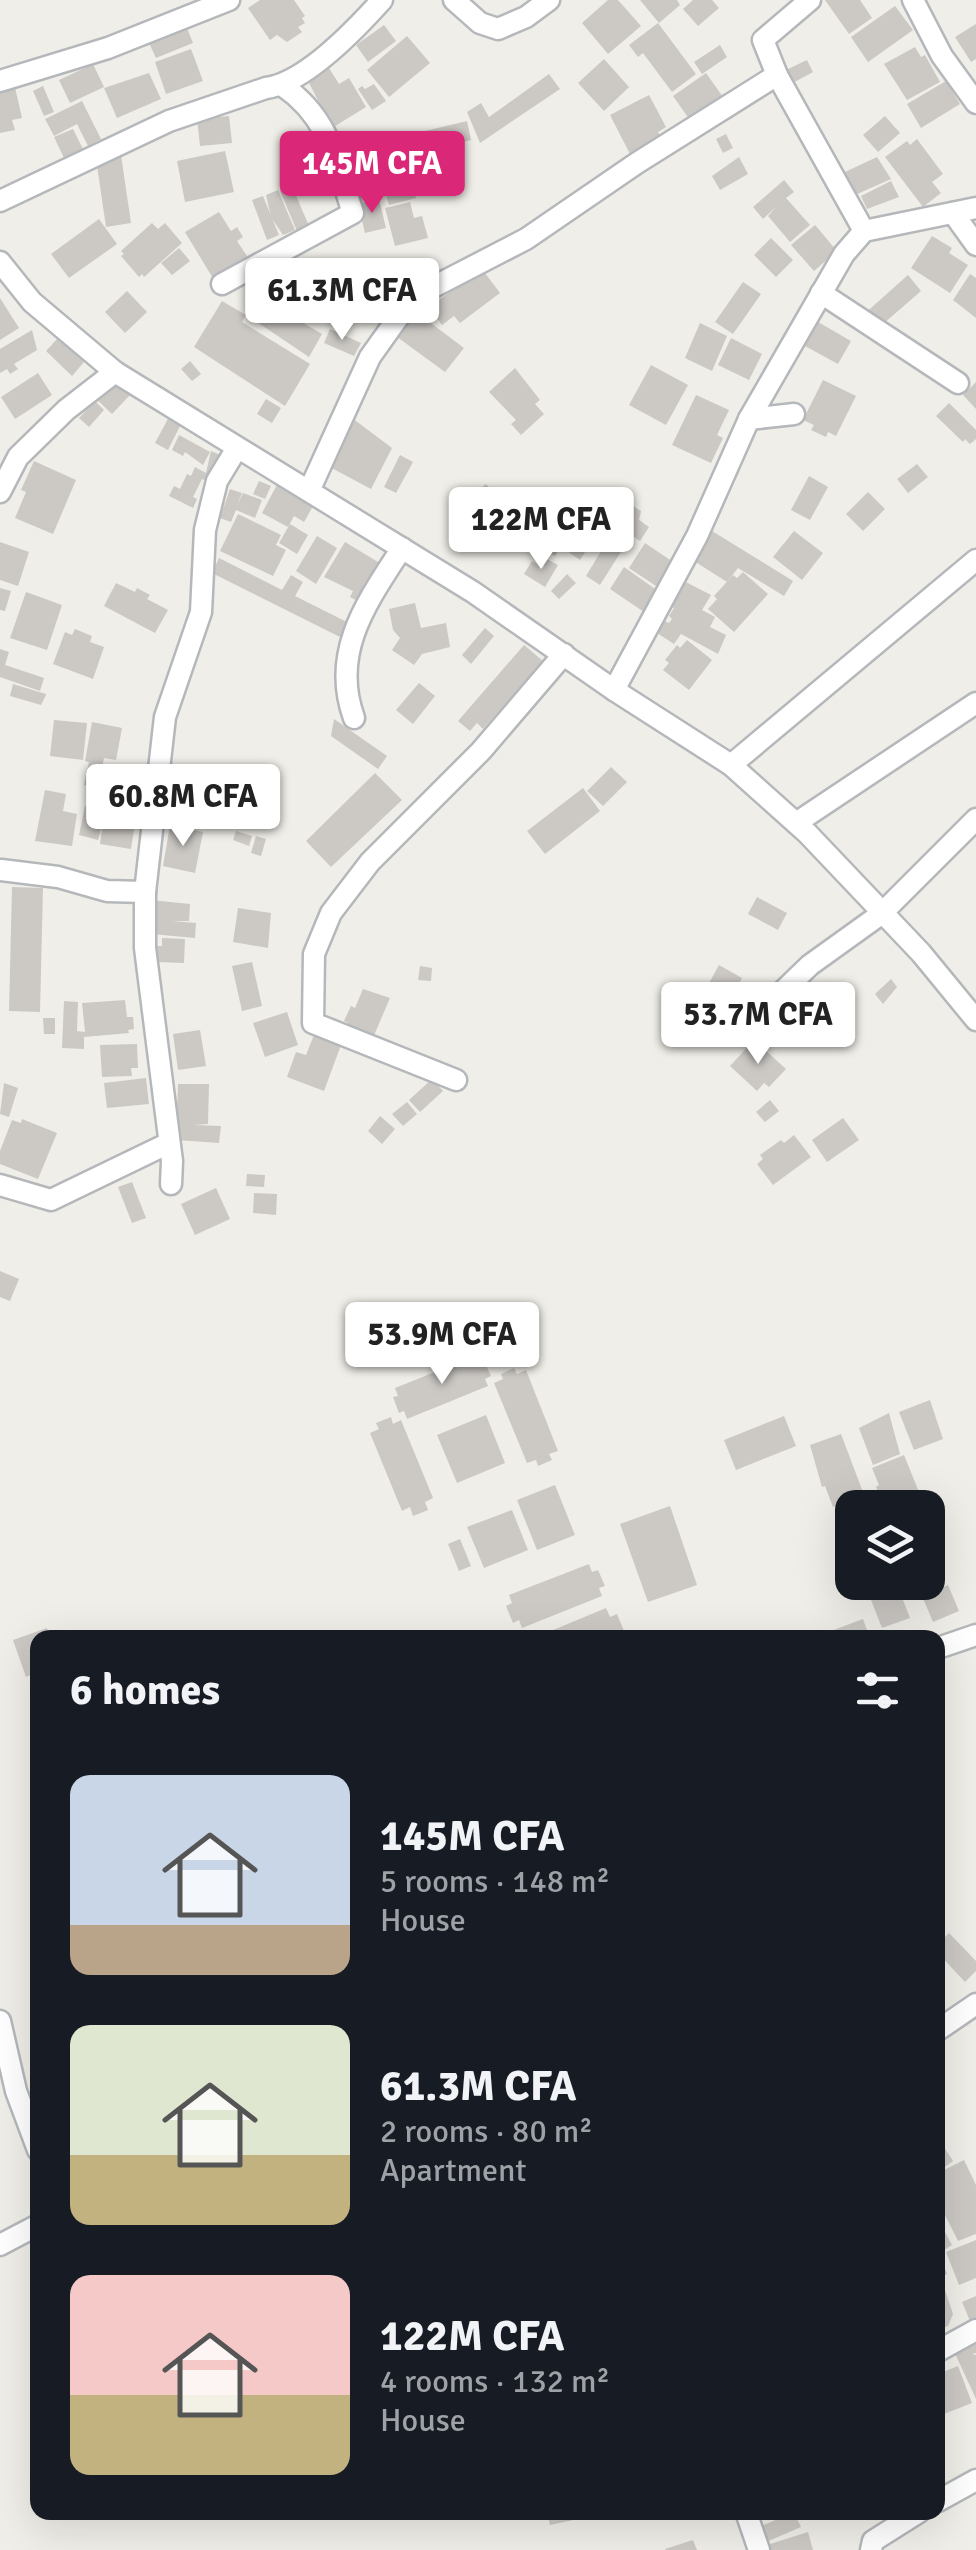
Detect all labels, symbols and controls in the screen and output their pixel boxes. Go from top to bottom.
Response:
pin: 145M CFA [269,131,475,216]
text: 145M CFA [302,144,442,183]
pin: 61.3M CFA [228,258,456,343]
text: 61.3M CFA [267,271,417,310]
pin: 122M CFA [438,487,644,572]
text: 122M CFA [471,500,611,539]
pin: 60.8M CFA [69,764,297,849]
text: 60.8M CFA [108,777,258,816]
pin: 53.7M CFA [644,982,872,1067]
text: 53.7M CFA [683,995,833,1034]
pin: 53.9M CFA [328,1302,556,1387]
text: 53.9M CFA [367,1315,517,1354]
map controls [835,1490,945,1600]
button: layers [835,1490,945,1600]
icon: filters [850,1663,905,1718]
text: 6 homes [70,1665,220,1716]
text: 145M CFA [380,1811,564,1862]
icon: home [150,1815,270,1935]
text: 5 rooms · 148 m² [380,1862,610,1901]
text: House [380,1901,466,1940]
text: 61.3M CFA [380,2061,576,2112]
icon: home [150,2065,270,2185]
text: 2 rooms · 80 m² [380,2112,593,2151]
text: Apartment [380,2151,527,2190]
text: 122M CFA [380,2311,564,2362]
icon: home [150,2315,270,2435]
text: 4 rooms · 132 m² [380,2362,610,2401]
text: House [380,2401,466,2440]

